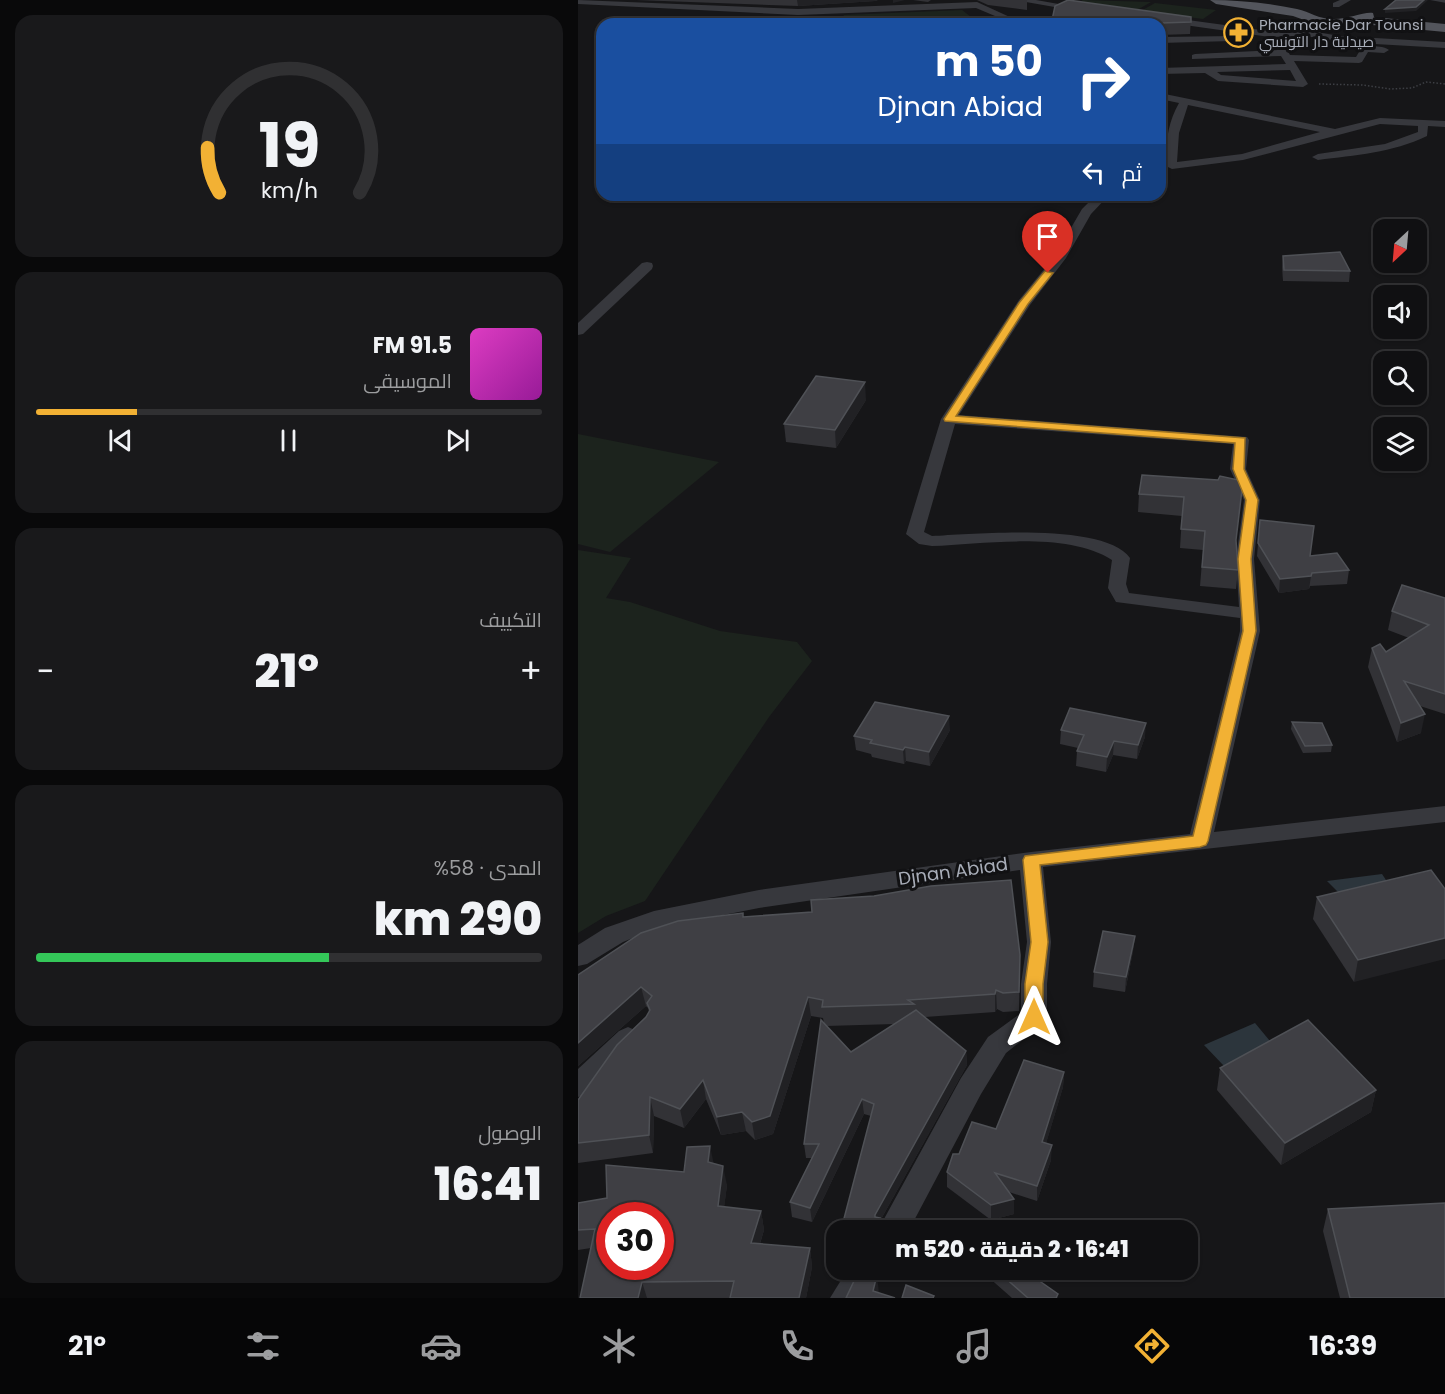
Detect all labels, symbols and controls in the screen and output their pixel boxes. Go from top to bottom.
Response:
place label: Pharmacie Dar Tounsi صيدلية دار التونسي [1259,14,1424,54]
pharmacy icon: Pharmacie Dar Tounsi صيدلية دار التونسي [1222,17,1254,49]
text: 50 m [935,32,1043,91]
icon: right [1064,42,1142,120]
text: Djnan Abiad [878,88,1043,125]
text: 19 [258,101,320,189]
icon: left [1077,156,1110,189]
text: ثم [1122,158,1142,189]
text: km/h [260,175,318,206]
pin [1022,211,1073,273]
north arrow [1373,219,1427,273]
map controls [1373,219,1427,471]
icon: arrive [1031,220,1064,253]
button: sound [1373,285,1427,339]
text: 91.5 FM [373,330,452,361]
button: search [1373,351,1427,405]
text: الموسيقى [363,367,452,395]
button: layers [1373,417,1427,471]
icon: previous [104,424,137,457]
icon: pause [272,424,305,457]
icon: next [441,424,474,457]
text: التكييف [479,606,542,634]
text: 21° [255,640,319,703]
text: − [36,648,54,695]
text: + [519,648,542,695]
street label: Djnan Abiad [897,851,1009,891]
text: المدى · 58% [434,854,542,882]
text: 290 km [374,888,542,951]
position arrow [1002,985,1066,1049]
text: الوصول [478,1119,542,1147]
text: 16:41 [434,1153,542,1216]
speed limit sign: 30 [596,1202,674,1280]
text: 16:41 · 2 دقيقة · 520 m [895,1234,1129,1265]
icon: filters [242,1325,284,1367]
icon: car [420,1325,462,1367]
icon: climate [598,1325,640,1367]
icon: phone [776,1325,818,1367]
icon: music [953,1325,995,1367]
icon: directions [1131,1325,1173,1367]
text: 21° [68,1327,106,1364]
text: 16:39 [1309,1327,1377,1364]

